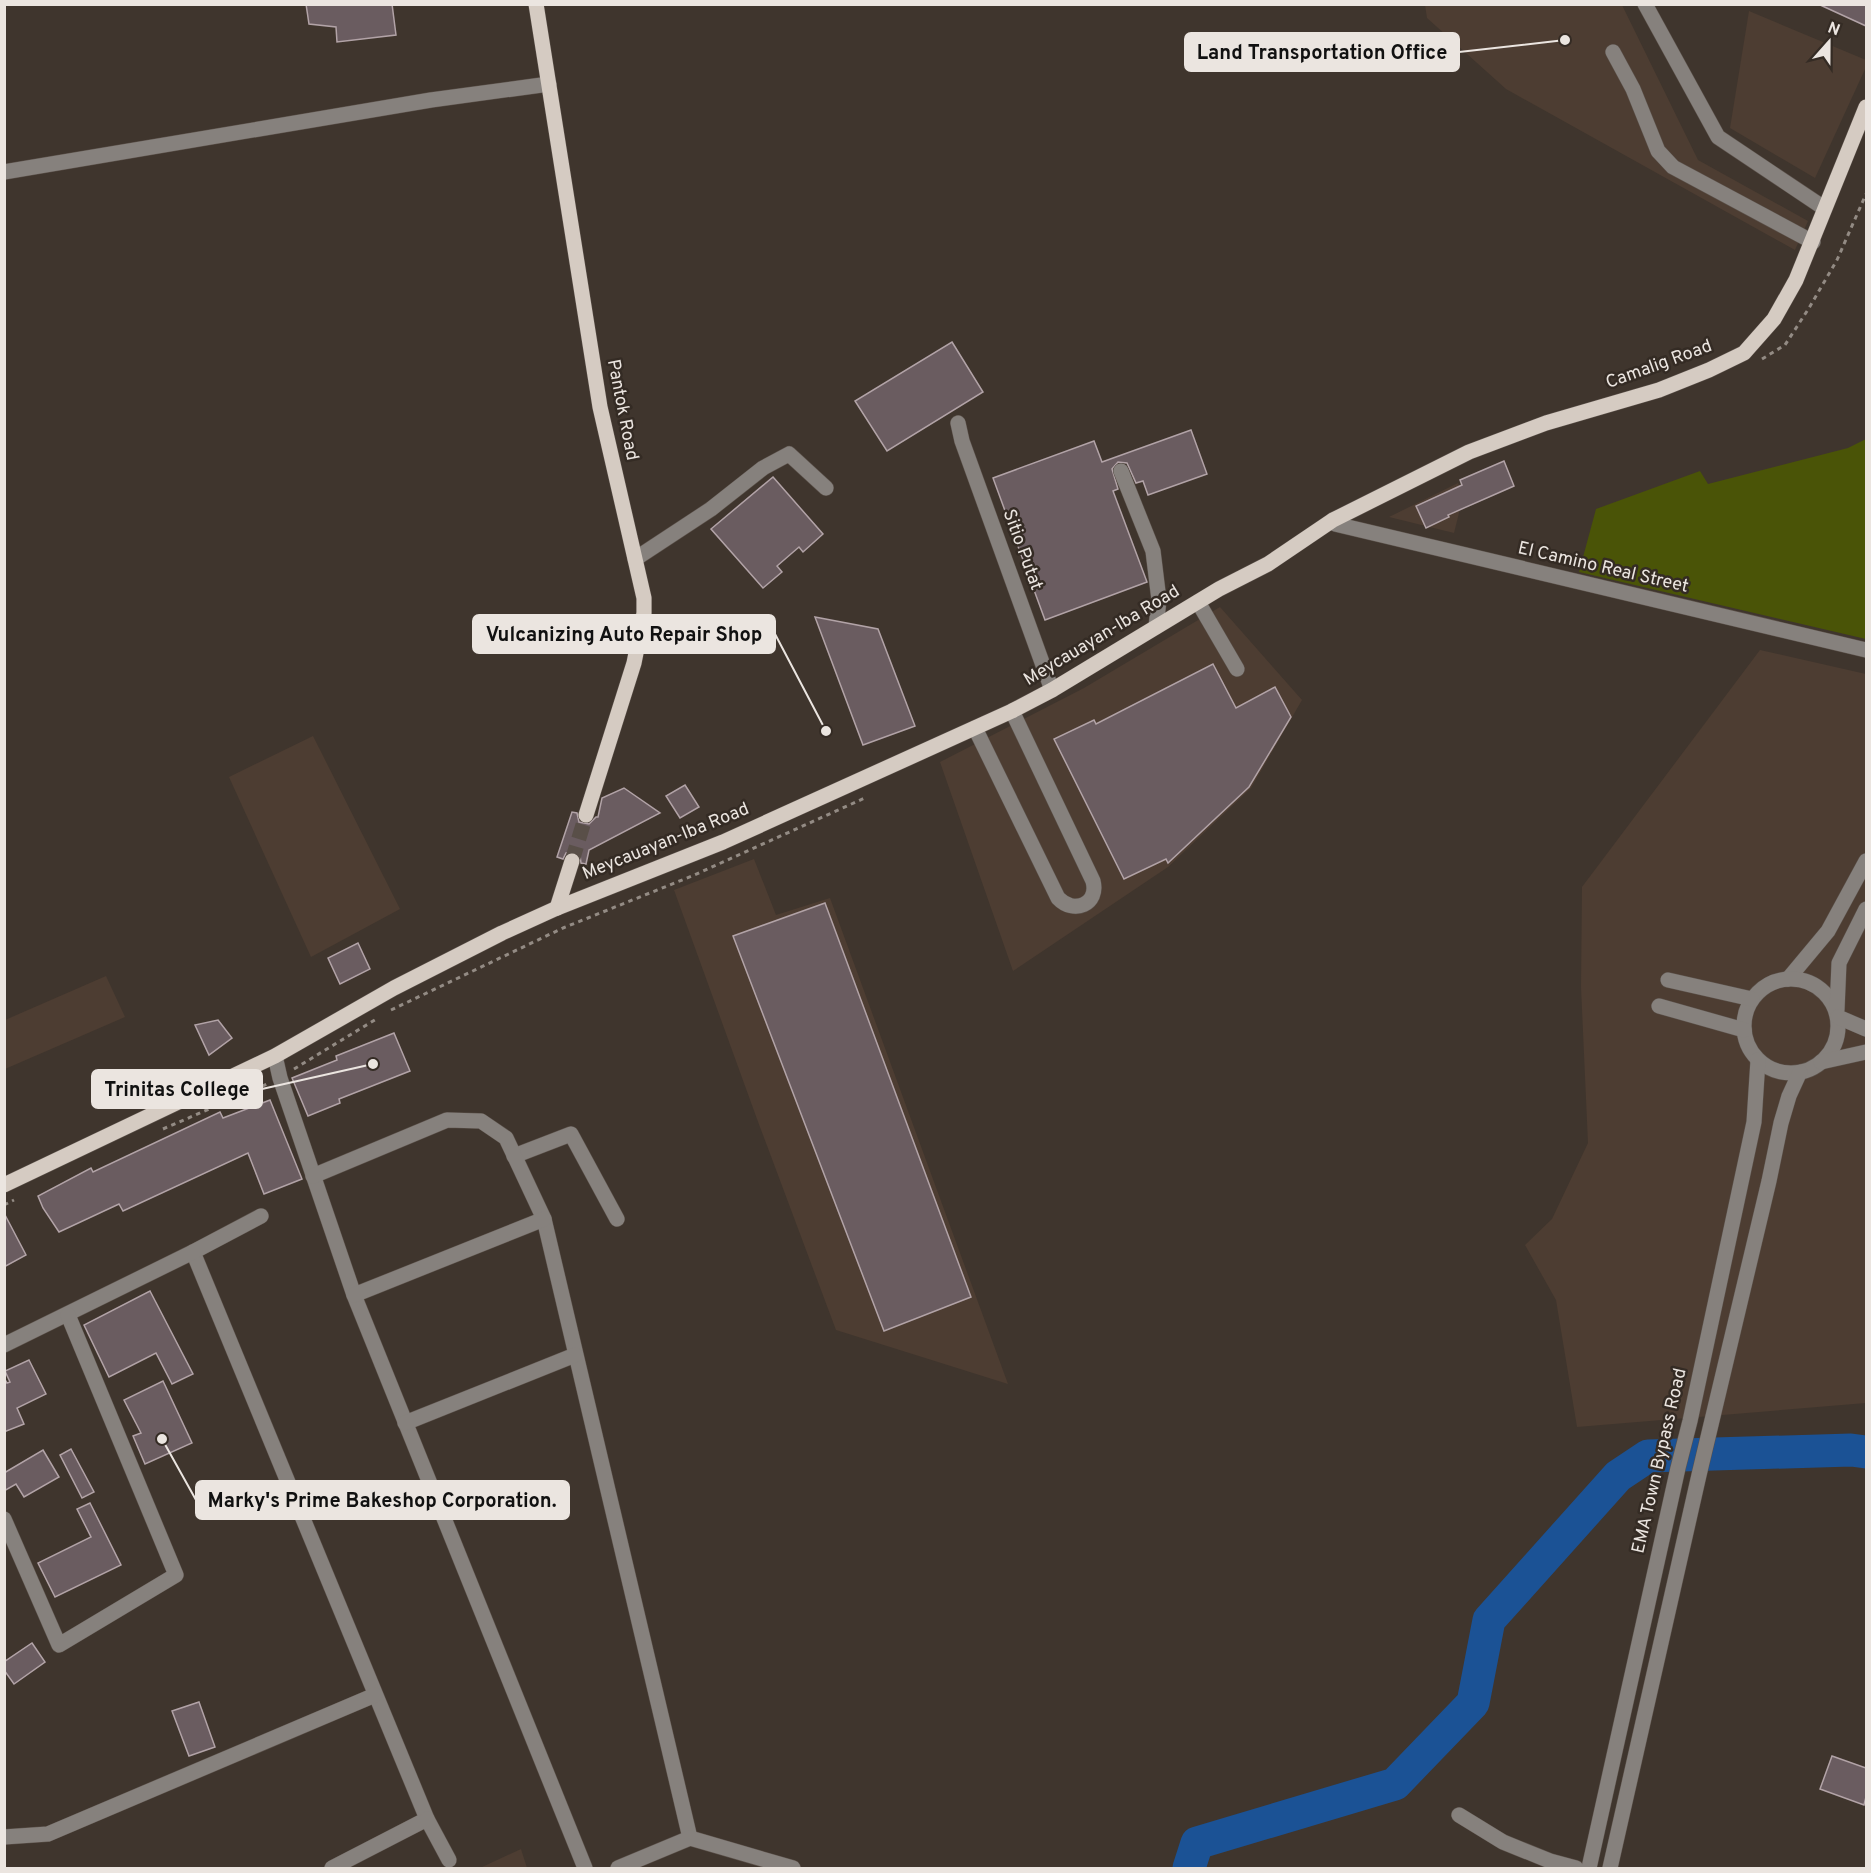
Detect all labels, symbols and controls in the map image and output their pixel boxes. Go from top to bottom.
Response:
north arrow [1799,12,1859,72]
text: N [1825,18,1843,41]
callout: Land Transportation Office [1185,33,1459,71]
text: Land Transportation Office [1197,41,1447,67]
street label: Camalig Road [1603,335,1715,395]
street label: Pantok Road [601,357,643,463]
street label: Sitio Putat [997,506,1047,594]
street label: El Camino Real Street [1515,537,1691,599]
street label: Meycauayan-Iba Road [1020,580,1184,692]
callout: Vulcanizing Auto Repair Shop [473,615,775,653]
text: Vulcanizing Auto Repair Shop [486,623,762,649]
street label: Meycauayan-Iba Road [579,798,753,886]
callout: Trinitas College [92,1070,262,1108]
text: Trinitas College [104,1078,250,1104]
street label: EMA Town Bypass Road [1627,1366,1693,1556]
callout: Marky's Prime Bakeshop Corporation. [196,1481,569,1519]
text: Marky's Prime Bakeshop Corporation. [207,1489,557,1515]

